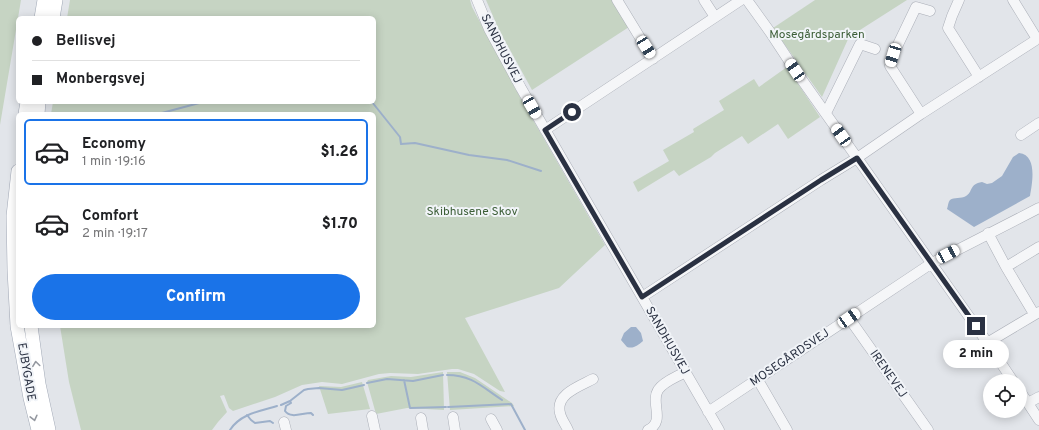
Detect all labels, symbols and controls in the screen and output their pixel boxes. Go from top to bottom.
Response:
street label: SANDHUSVEJ [477,12,525,86]
park label: Mosegårdsparken [769,27,865,43]
text: Bellisvej [56,32,116,51]
car [635,34,657,60]
car [884,42,902,68]
car [783,57,807,83]
text: Monbergsvej [56,70,145,89]
car [521,94,543,120]
route start [563,103,581,121]
car [829,122,853,148]
icon: car [34,134,70,170]
text: Economy [82,135,146,154]
text: $1.26 [320,143,358,162]
text: 1 min · 19:16 [82,154,146,170]
park label: Skibhusene Skov [426,204,518,220]
icon: car [34,206,70,242]
text: Comfort [82,207,139,226]
text: $1.70 [322,215,358,234]
text: 2 min · 19:17 [82,226,148,242]
car [935,243,961,265]
button: Confirm [32,274,360,320]
street label: SANDHUSVEJ [641,304,693,378]
car [836,306,862,330]
route end [967,317,985,335]
street label: MOSEGÅRDSVEJ [747,326,833,390]
callout: 2 min [943,340,1009,368]
street label: EJBYGADE [13,342,39,402]
text: 2 min [959,346,993,362]
street label: IRENEVEJ [866,347,910,401]
one-way arrow [32,361,41,367]
map controls [983,374,1027,418]
button: locate [983,374,1027,418]
one-way arrow [30,414,38,421]

